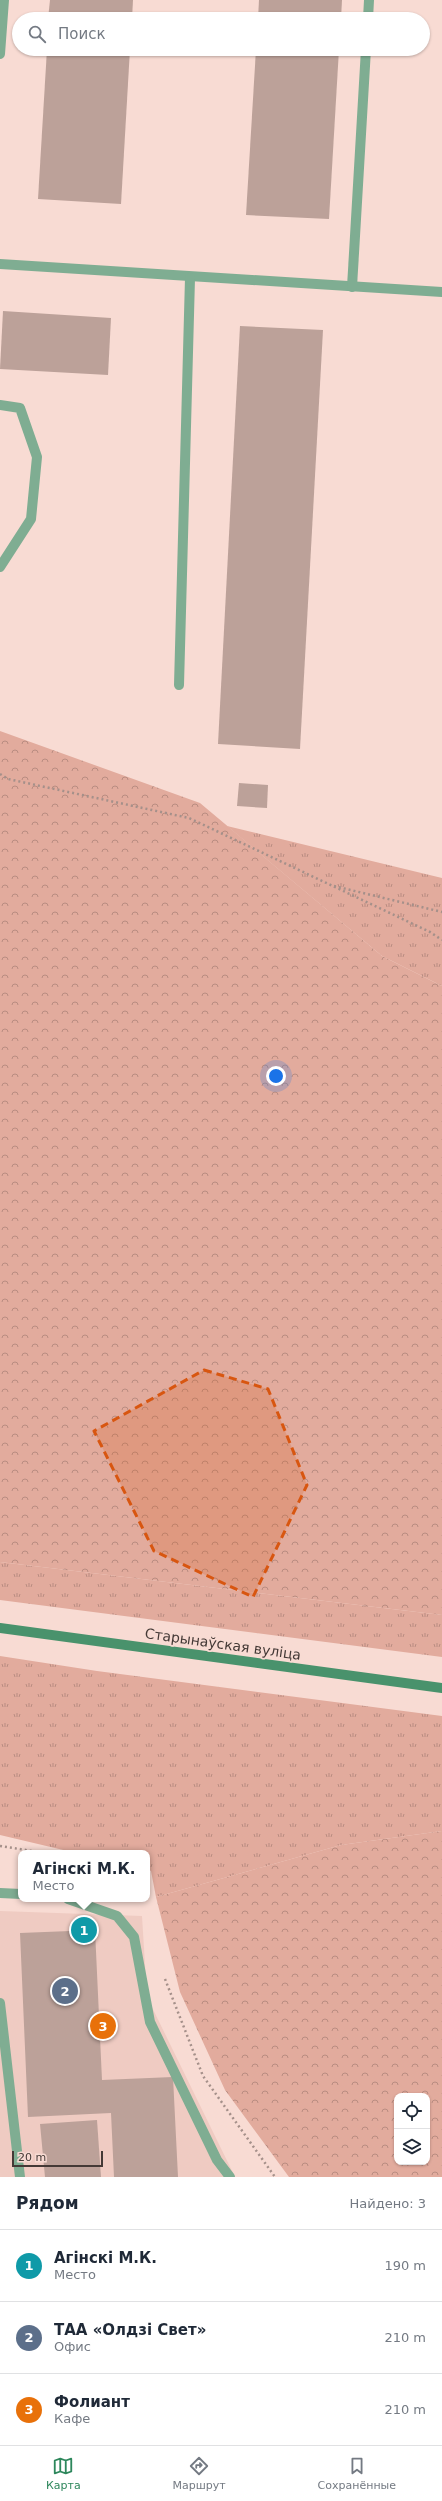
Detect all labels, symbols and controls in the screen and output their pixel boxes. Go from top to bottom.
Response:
search box [12,12,430,56]
icon: search [26,23,48,45]
text: Поиск [58,25,106,43]
your location [266,1066,286,1086]
street label: Старынаўская вуліца [144,1625,302,1663]
popup [18,1850,150,1902]
text: Агінскі М.К. [33,1860,135,1878]
text: Место [33,1878,74,1893]
pin: 1 [71,1915,97,1945]
pin: 2 [52,1976,78,2006]
pin: 3 [90,2011,116,2041]
map controls [394,2093,430,2165]
button: locate [394,2093,430,2129]
button: layers [394,2129,430,2165]
scale bar [12,2149,103,2168]
text: 20 m [18,2151,46,2164]
text: Рядом [16,2193,79,2213]
text: Найдено: 3 [350,2196,426,2211]
text: Агінскі М.К. [54,2249,157,2267]
text: 1 [24,2258,34,2273]
text: 190 m [384,2258,426,2273]
text: Место [54,2267,96,2282]
text: ТАА «Олдзі Свет» [54,2321,206,2339]
text: 2 [24,2330,34,2345]
text: 210 m [384,2330,426,2345]
text: Офис [54,2339,91,2354]
text: Фолиант [54,2393,130,2411]
text: 3 [24,2402,34,2417]
text: 210 m [384,2402,426,2417]
text: Кафе [54,2411,90,2426]
tab: Карта [46,2455,81,2492]
tab: Маршрут [173,2455,226,2492]
tab: Сохранённые [318,2455,396,2492]

